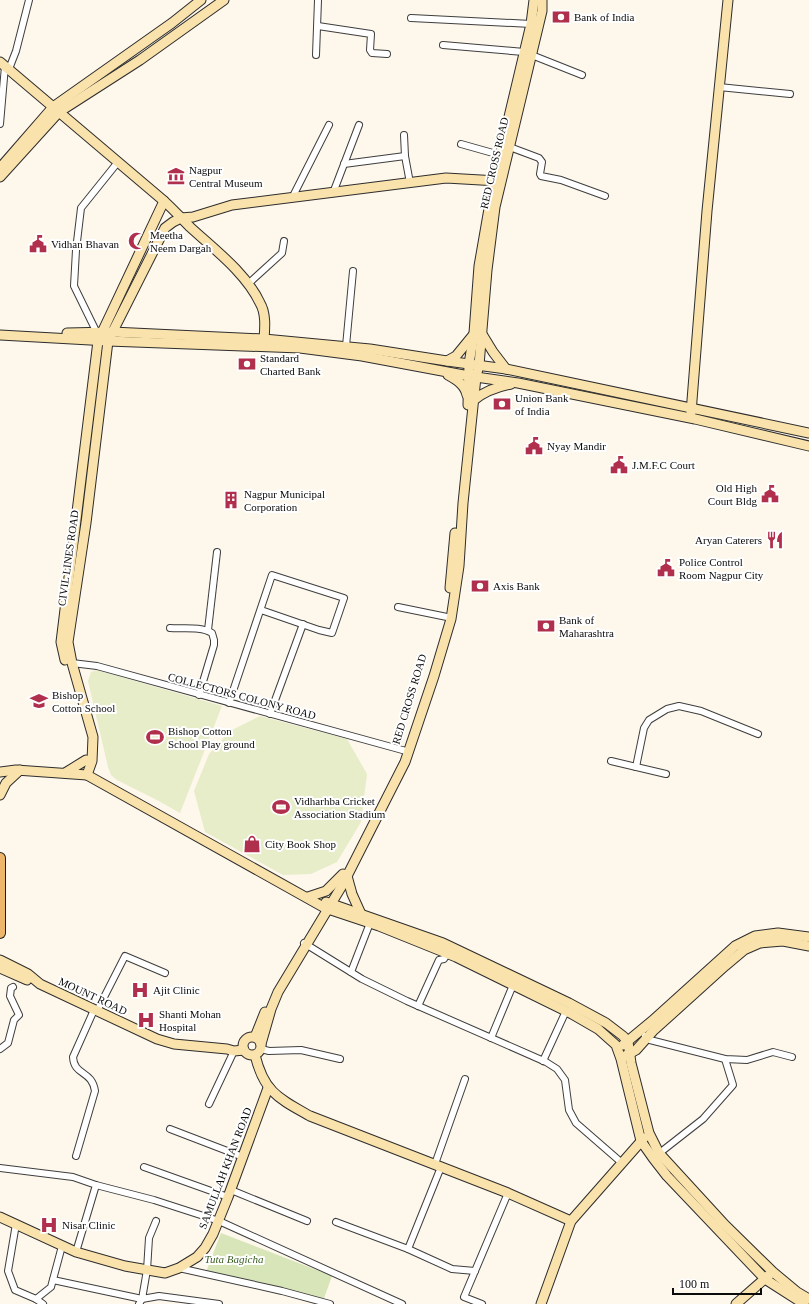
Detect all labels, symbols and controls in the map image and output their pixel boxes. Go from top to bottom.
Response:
bank icon: Bank of India [551,7,571,27]
place label: Bank of India [574,11,635,23]
street label: RED CROSS ROAD [478,116,510,210]
place label: Nagpur Central Museum [189,164,263,189]
museum icon: Nagpur Central Museum [166,166,186,186]
place label: Meetha Neem Dargah [150,229,212,254]
mosque icon: Meetha Neem Dargah [127,231,147,251]
public building icon: Vidhan Bhavan [28,234,48,254]
place label: Vidhan Bhavan [51,238,120,250]
place label: Standard Charted Bank [260,352,321,377]
bank icon: Standard Charted Bank [237,354,257,374]
place label: Union Bank of India [515,392,569,417]
bank icon: Union Bank of India [492,394,512,414]
public building icon: Nyay Mandir [524,436,544,456]
place label: Nyay Mandir [547,440,606,452]
public building icon: J.M.F.C Court [609,455,629,475]
place label: J.M.F.C Court [632,459,695,471]
place label: Old High Court Bldg [708,482,758,507]
public building icon: Old High Court Bldg [760,484,780,504]
place label: Nagpur Municipal Corporation [244,488,325,513]
building icon: Nagpur Municipal Corporation [221,490,241,510]
street label: CIVIL LINES ROAD [55,509,81,607]
restaurant icon: Aryan Caterers [765,530,785,550]
place label: Aryan Caterers [695,534,762,546]
place label: Police Control Room Nagpur City [679,556,764,581]
public building icon: Police Control Room Nagpur City [656,558,676,578]
bank icon: Axis Bank [470,576,490,596]
place label: Axis Bank [493,580,540,592]
place label: Bank of Maharashtra [559,614,614,639]
bank icon: Bank of Maharashtra [536,616,556,636]
street label: RED CROSS ROAD [390,652,428,745]
street label: COLLECTORS COLONY ROAD [167,670,317,722]
place label: Bishop Cotton School [52,689,115,714]
school or university icon: Bishop Cotton School [29,691,49,711]
place label: Bishop Cotton School Play ground [168,725,255,750]
sports icon: Bishop Cotton School Play ground [145,727,165,747]
place label: Vidharhba Cricket Association Stadium [294,795,386,820]
sports icon: Vidharhba Cricket Association Stadium [271,797,291,817]
shop icon: City Book Shop [242,834,262,854]
place label: City Book Shop [265,838,336,850]
street label: MOUNT ROAD [57,975,129,1017]
hospital icon: Ajit Clinic [130,980,150,1000]
place label: Ajit Clinic [153,984,200,996]
place label: Shanti Mohan Hospital [159,1008,222,1033]
hospital icon: Shanti Mohan Hospital [136,1010,156,1030]
street label: SAMULLAH KHAN ROAD [196,1105,254,1231]
hospital icon: Nisar Clinic [39,1215,59,1235]
place label: Nisar Clinic [62,1219,116,1231]
park label: Tuta Bagicha [205,1253,264,1265]
scale bar [673,1270,761,1296]
text: 100 m [679,1277,710,1291]

